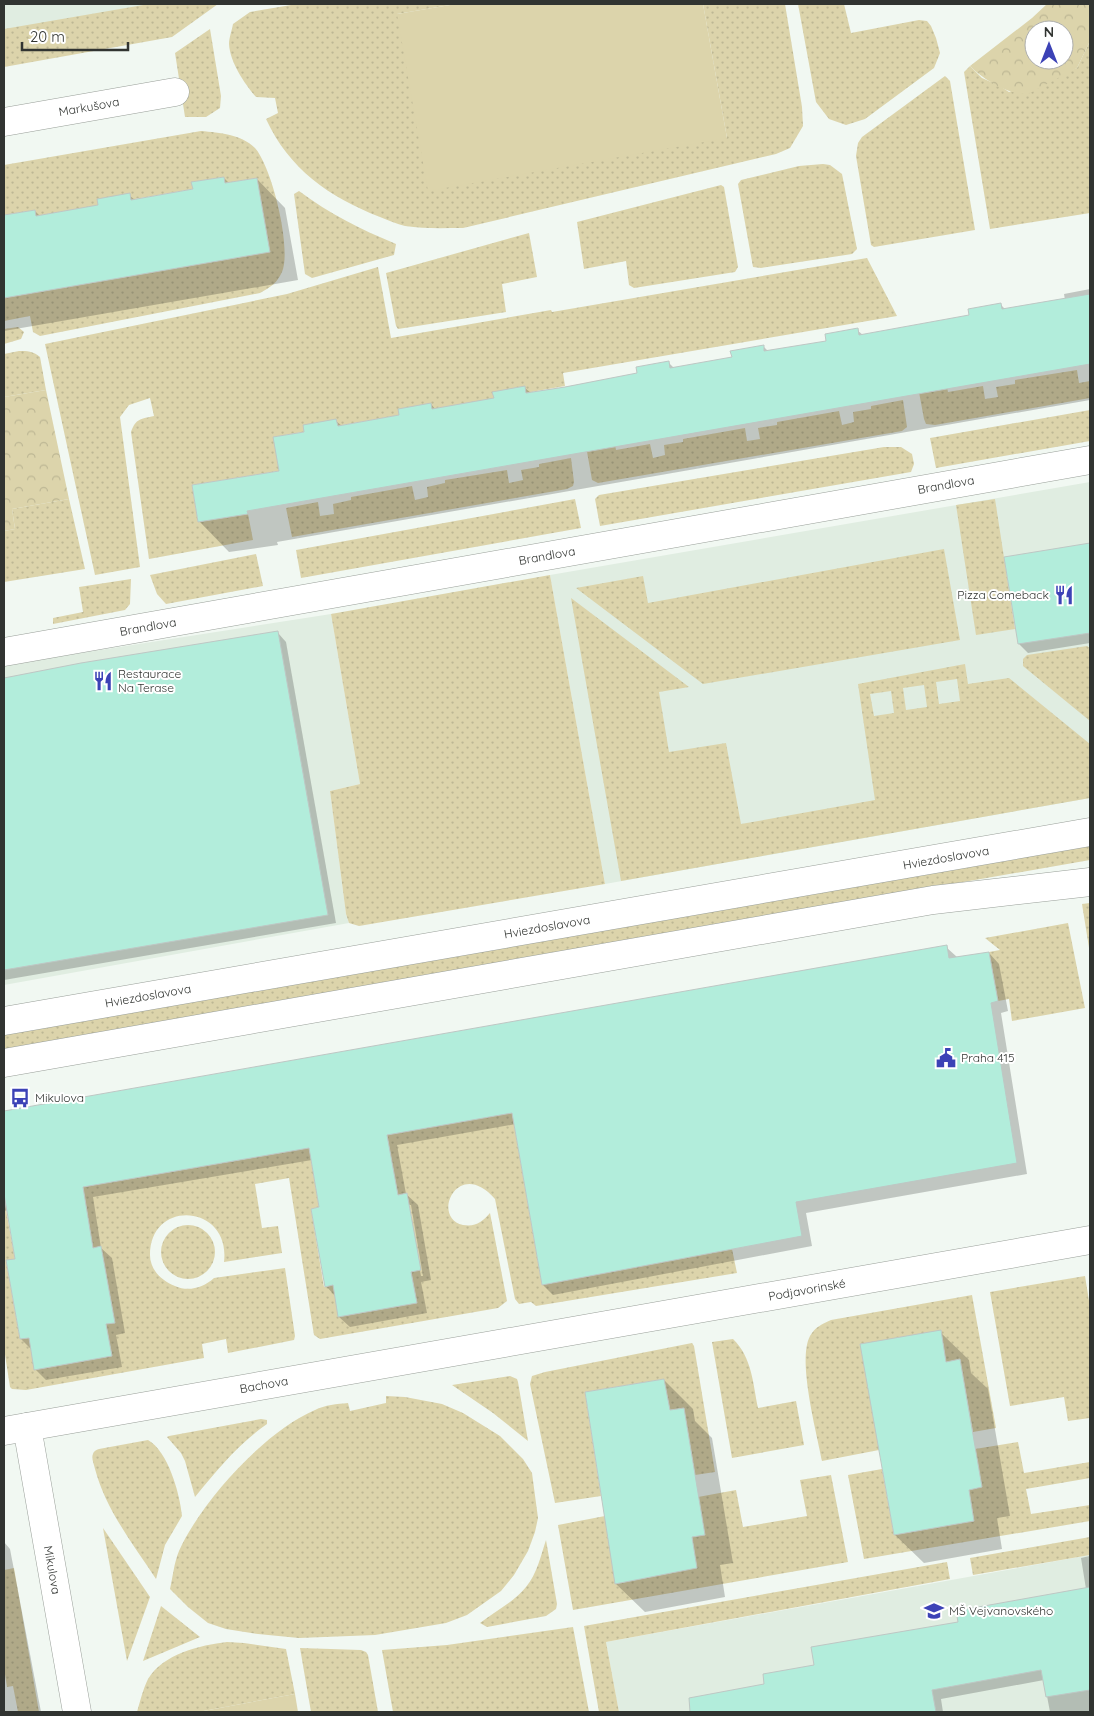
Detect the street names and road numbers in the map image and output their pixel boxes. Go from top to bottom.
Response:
street label: Markušova [57,94,120,119]
street label: Brandlova [916,472,975,497]
street label: Brandlova [517,543,576,568]
street label: Brandlova [118,614,177,639]
street label: Hviezdoslavova [902,843,990,872]
street label: Hviezdoslavova [503,912,591,941]
street label: Hviezdoslavova [104,981,192,1010]
street label: Podjavorinské [767,1275,847,1304]
street label: Bachova [239,1373,289,1396]
street label: Mikulova [41,1544,64,1595]

